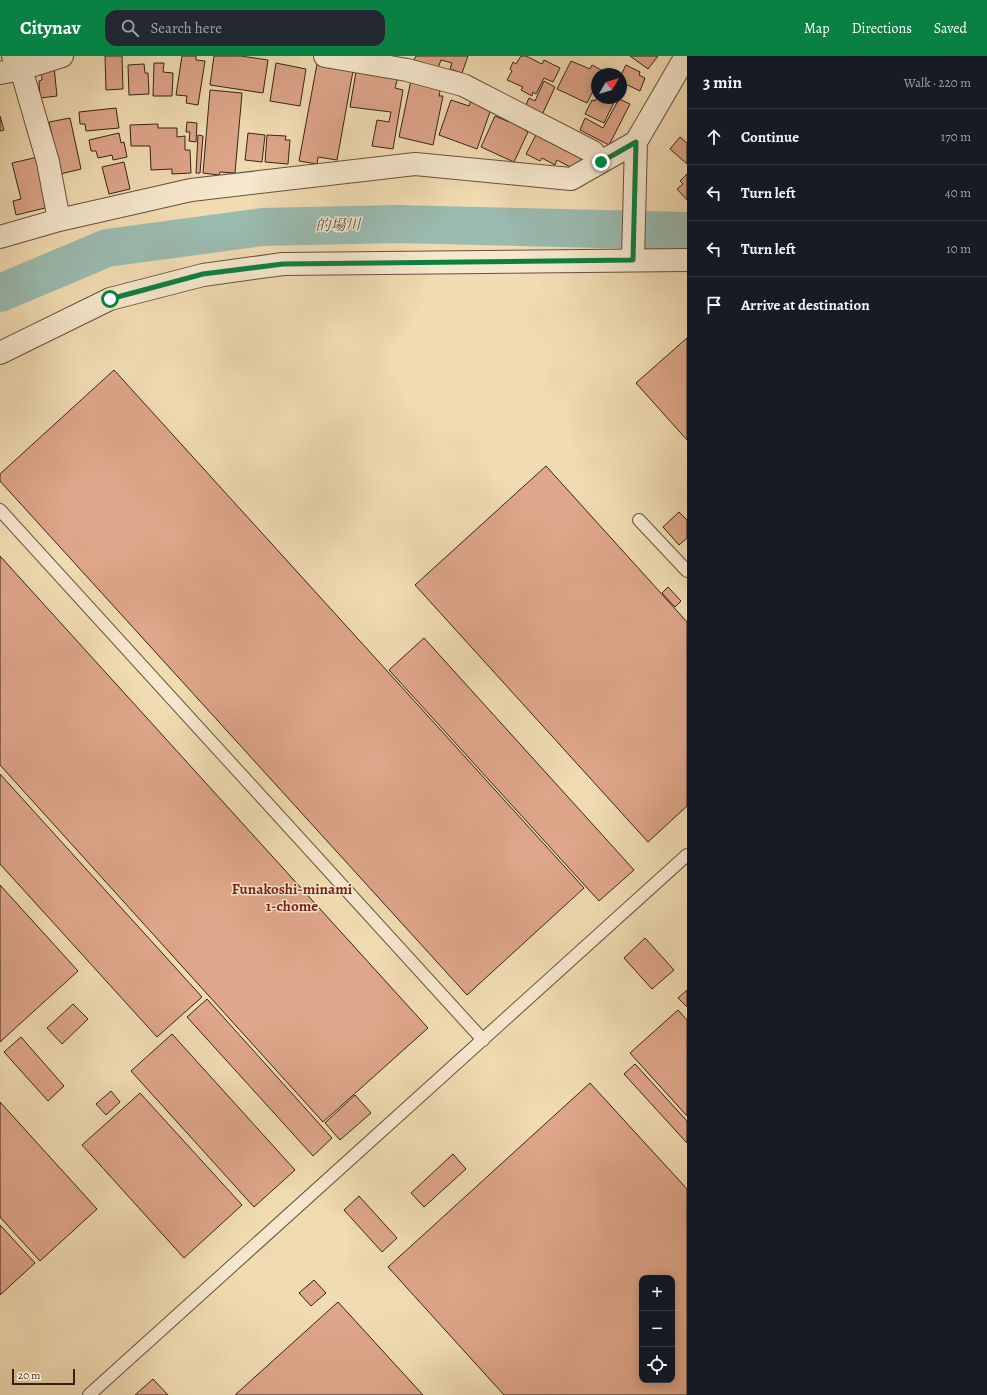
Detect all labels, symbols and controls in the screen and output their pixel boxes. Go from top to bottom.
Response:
search box [105,10,385,46]
text: Citynav [20,15,81,41]
icon: search [119,17,141,39]
text: Search here [151,18,222,38]
text: Map [804,19,830,38]
text: Directions [852,19,912,38]
text: Saved [934,19,967,38]
north arrow [591,68,627,104]
text: 3 min [703,71,742,94]
text: Walk · 220 m [904,74,971,91]
icon: ahead [703,126,725,148]
text: Continue [741,127,799,147]
text: 170 m [941,128,971,145]
route end [592,153,610,171]
icon: left [703,182,725,204]
text: Turn left [741,183,796,203]
text: 40 m [945,184,971,201]
water label: 的場川 [315,215,363,235]
icon: left [703,238,725,260]
text: Turn left [741,239,796,259]
text: 10 m [946,240,971,257]
route start [101,290,119,308]
icon: arrive [703,294,725,316]
text: Arrive at destination [741,295,870,315]
district label: Funakoshi-minami 1-chome [232,879,353,916]
map controls [639,1275,675,1383]
button: + [639,1275,675,1311]
button: − [639,1311,675,1347]
button: locate [639,1347,675,1383]
scale bar [12,1367,75,1386]
text: 20 m [18,1368,40,1383]

